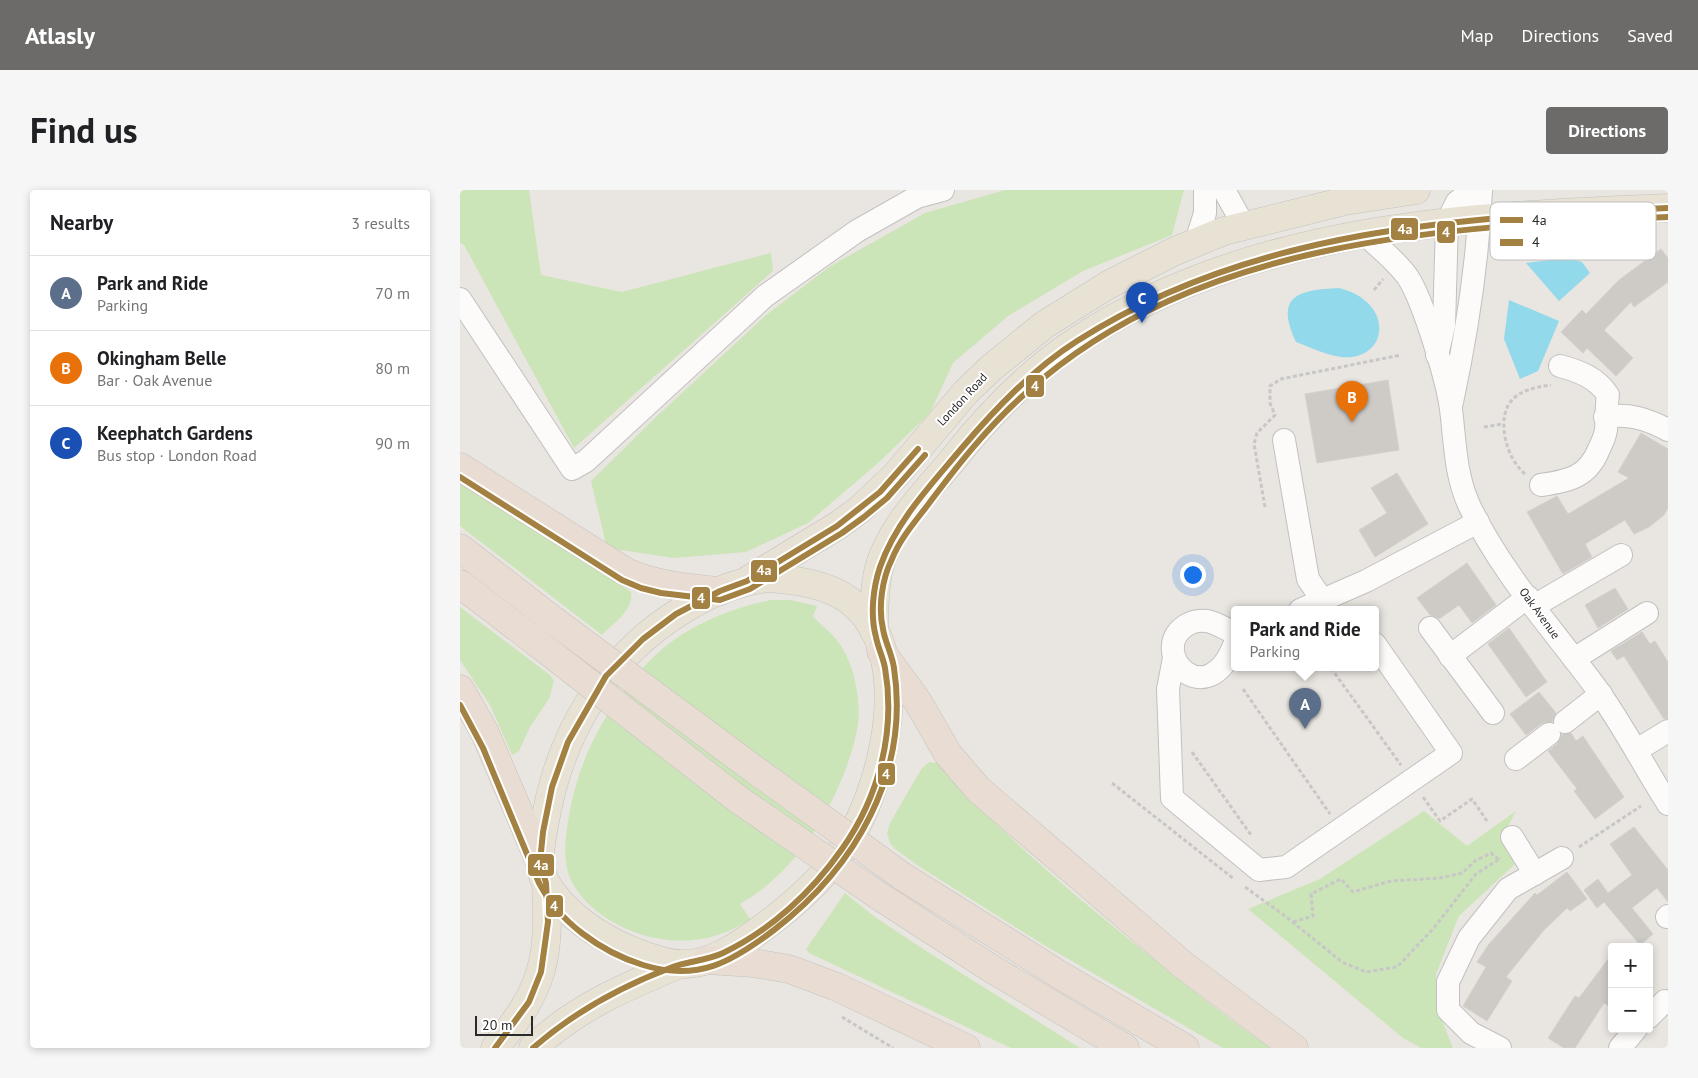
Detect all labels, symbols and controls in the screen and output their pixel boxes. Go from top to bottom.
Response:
text: Atlasly [25,20,95,51]
text: Map [1461,24,1493,47]
text: Directions [1521,24,1599,47]
text: Saved [1627,24,1673,47]
text: Find us [30,107,138,153]
button: Directions [1546,107,1668,154]
legend [1490,202,1656,260]
text: Nearby [50,209,113,236]
text: 4a [1532,211,1547,229]
text: 3 results [351,213,410,233]
line badge: 4a [1390,217,1419,241]
text: 4a [1398,220,1412,238]
line badge: 4 [1436,220,1456,244]
text: 4 [1442,223,1450,241]
text: 4 [1532,233,1540,251]
text: Park and Ride [97,271,208,295]
pin: C [1126,282,1158,323]
text: A [61,283,71,303]
text: 70 m [375,283,410,303]
text: Parking [97,295,148,315]
text: Okingham Belle [97,346,226,370]
text: B [61,358,71,378]
text: 80 m [375,358,410,378]
text: Bar · Oak Avenue [97,370,212,390]
street label: London Road [934,370,990,428]
line badge: 4 [1025,374,1045,398]
text: 4 [1031,377,1039,395]
pin: B [1336,381,1368,422]
text: Keephatch Gardens [97,421,253,445]
text: C [62,433,70,453]
text: 90 m [375,433,410,453]
text: Bus stop · London Road [97,445,257,465]
line badge: 4a [750,559,778,583]
text: 4a [757,561,771,579]
your location [1180,562,1206,588]
street label: Oak Avenue [1516,584,1564,642]
line badge: 4 [691,586,711,610]
text: 4 [697,589,705,607]
popup [1231,606,1379,671]
text: Park and Ride [1249,617,1361,641]
text: Parking [1249,641,1300,661]
pin: A [1289,688,1321,729]
line badge: 4 [877,762,896,786]
text: 4 [882,765,890,783]
line badge: 4a [527,853,555,877]
text: 4a [534,856,548,874]
line badge: 4 [545,894,564,918]
text: 4 [550,897,558,915]
map controls [1608,943,1653,1033]
button: + [1608,943,1653,988]
button: − [1608,988,1653,1033]
scale bar [475,1013,532,1036]
text: 20 m [482,1016,512,1034]

